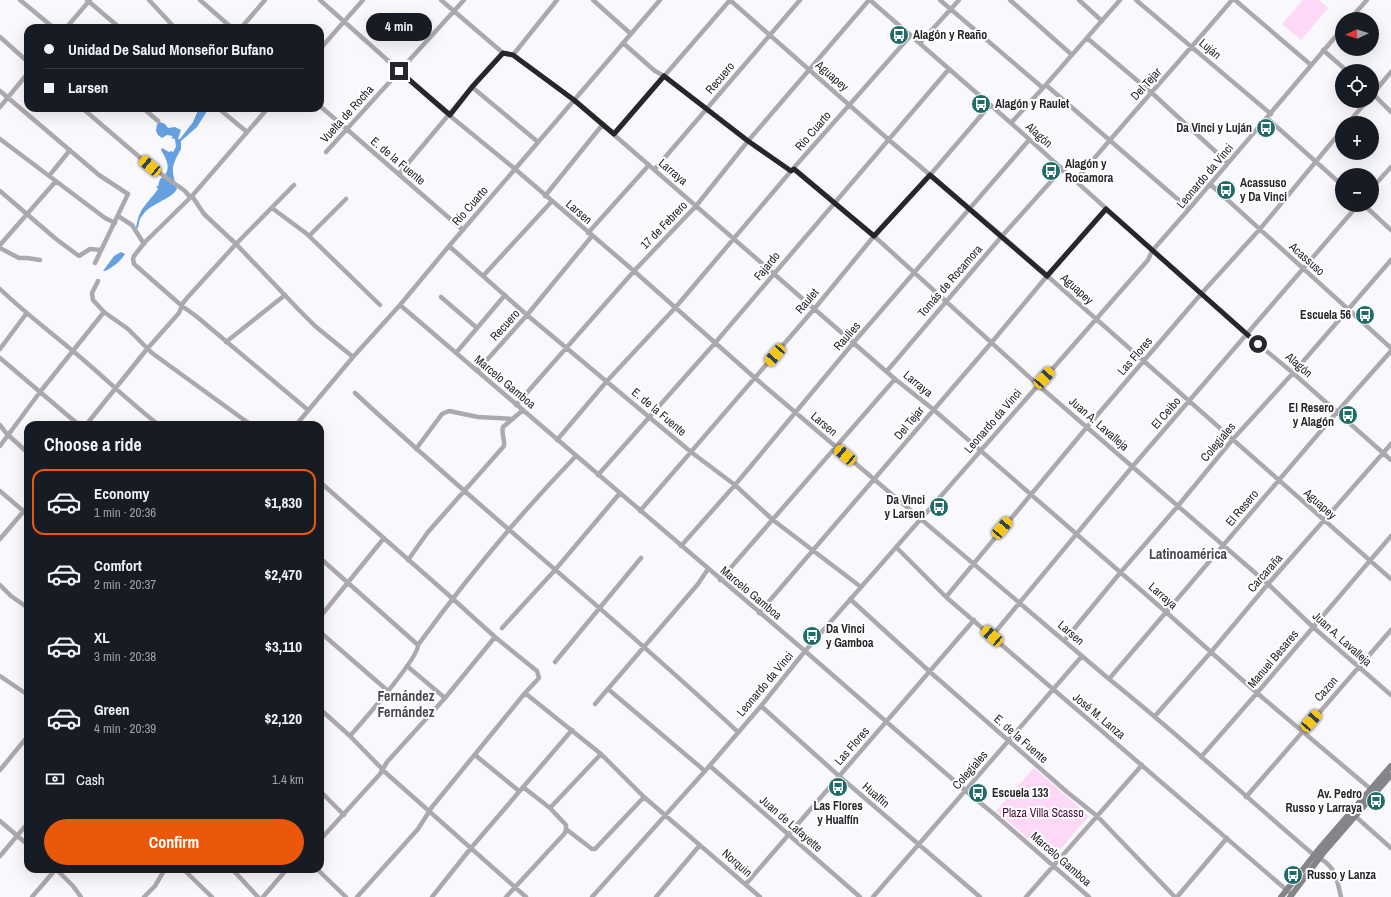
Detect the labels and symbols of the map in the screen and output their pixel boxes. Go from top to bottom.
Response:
north arrow [1335,12,1379,56]
callout: 4 min [366,13,432,41]
bus stop icon: Alagón y Reaño [888,24,910,46]
place label: Alagón y Reaño [913,27,987,43]
street label: Luján [1196,35,1224,63]
street label: Aguapey [811,57,852,95]
street label: Recuero [702,59,738,97]
route end [390,62,408,80]
street label: Del Tejar [1127,64,1165,104]
street label: Vuelta de Rocha [317,81,378,146]
bus stop icon: Alagón y Raulet [970,93,992,115]
place label: Alagón y Raulet [995,96,1070,112]
street label: Río Cuarto [791,108,835,154]
bus stop icon: Da Vinci y Luján [1255,117,1277,139]
street label: Alagón [1022,118,1056,151]
place label: Da Vinci y Luján [1176,120,1252,136]
street label: E. de la Fuente [367,133,429,189]
street label: Leonardo da Vinci [1173,140,1237,212]
car [137,154,163,178]
street label: Larraya [655,155,691,189]
place label: Alagón y Rocamora [1065,156,1114,186]
bus stop icon: Alagón y Rocamora [1040,160,1062,182]
place label: Acassuso y Da Vinci [1240,175,1287,205]
bus stop icon: Acassuso y Da Vinci [1215,179,1237,201]
street label: Río Cuarto [448,183,492,229]
street label: Larsen [562,196,596,228]
street label: 17 de Febrero [637,197,691,253]
street label: Acassuso [1285,238,1328,279]
street label: Tomás de Rocamora [914,241,986,321]
street label: Fajardo [750,248,784,284]
street label: Aguapey [1056,269,1097,308]
street label: Raulet [792,285,822,317]
bus stop icon: Escuela 56 [1354,304,1376,326]
street label: Recuero [487,306,523,344]
place label: Escuela 56 [1300,307,1352,323]
street label: Raulies [830,318,864,354]
street label: Las Flores [1114,333,1156,379]
route start [1249,335,1267,353]
car [763,342,787,368]
street label: Alagón [1281,348,1316,381]
street label: Marcelo Gamboa [471,352,539,413]
car [1032,365,1056,391]
street label: Larraya [900,367,936,401]
street label: E. de la Fuente [628,384,690,440]
street label: Leonardo da Vinci [961,385,1025,457]
street label: Juan A. Lavalleja [1066,394,1133,455]
street label: El Ceibo [1148,394,1184,432]
place label: El Resero y Alagón [1289,400,1334,430]
street label: Del Tejar [890,402,928,443]
bus stop icon: El Resero y Alagón [1337,404,1359,426]
street label: Larsen [807,408,841,440]
street label: Colegiales [1197,419,1239,465]
car [832,443,858,467]
street label: Aguapey [1299,484,1340,523]
street label: El Resero [1222,486,1262,530]
place label: Da Vinci y Larsen [885,492,925,522]
bus stop icon: Da Vinci y Larsen [928,496,950,518]
car [990,515,1014,541]
district label: Latinoamérica [1149,545,1228,563]
street label: Carcaraña [1244,550,1286,596]
street label: Marcelo Gamboa [717,563,785,624]
street label: Larraya [1145,579,1181,613]
street label: Juan A. Lavalleja [1309,608,1375,670]
street label: Larsen [1054,617,1088,649]
place label: Da Vinci y Gamboa [826,621,874,651]
car [979,624,1005,648]
bus stop icon: Da Vinci y Gamboa [801,625,823,647]
street label: Manuel Besares [1244,627,1302,691]
street label: Leonardo da Vinci [733,648,797,720]
street label: Cazon [1311,673,1341,705]
district label: Fernández Fernández [378,687,435,721]
street label: José M. Lanza [1069,689,1129,743]
car [1299,708,1323,734]
street label: E. de la Fuente [991,711,1051,767]
street label: Las Flores [831,723,873,769]
street label: Colegiales [949,747,991,793]
bus stop icon: Las Flores y Hualfín [827,776,849,798]
street label: Hualfin [859,779,893,811]
bus stop icon: Escuela 133 [967,782,989,804]
place label: Escuela 133 [992,785,1049,801]
place label: Av. Pedro Russo y Larraya [1285,786,1363,816]
bus stop icon: Av. Pedro Russo y Larraya [1365,790,1387,812]
street label: Juan de Lafayette [756,792,826,856]
place label: Las Flores y Hualfín [813,798,863,828]
park label: Plaza Villa Scasso [1002,805,1084,821]
street label: Marcelo Gamboa [1027,828,1095,890]
street label: Norquin [719,845,755,881]
bus stop icon: Russo y Lanza [1282,864,1304,886]
place label: Russo y Lanza [1307,867,1376,883]

